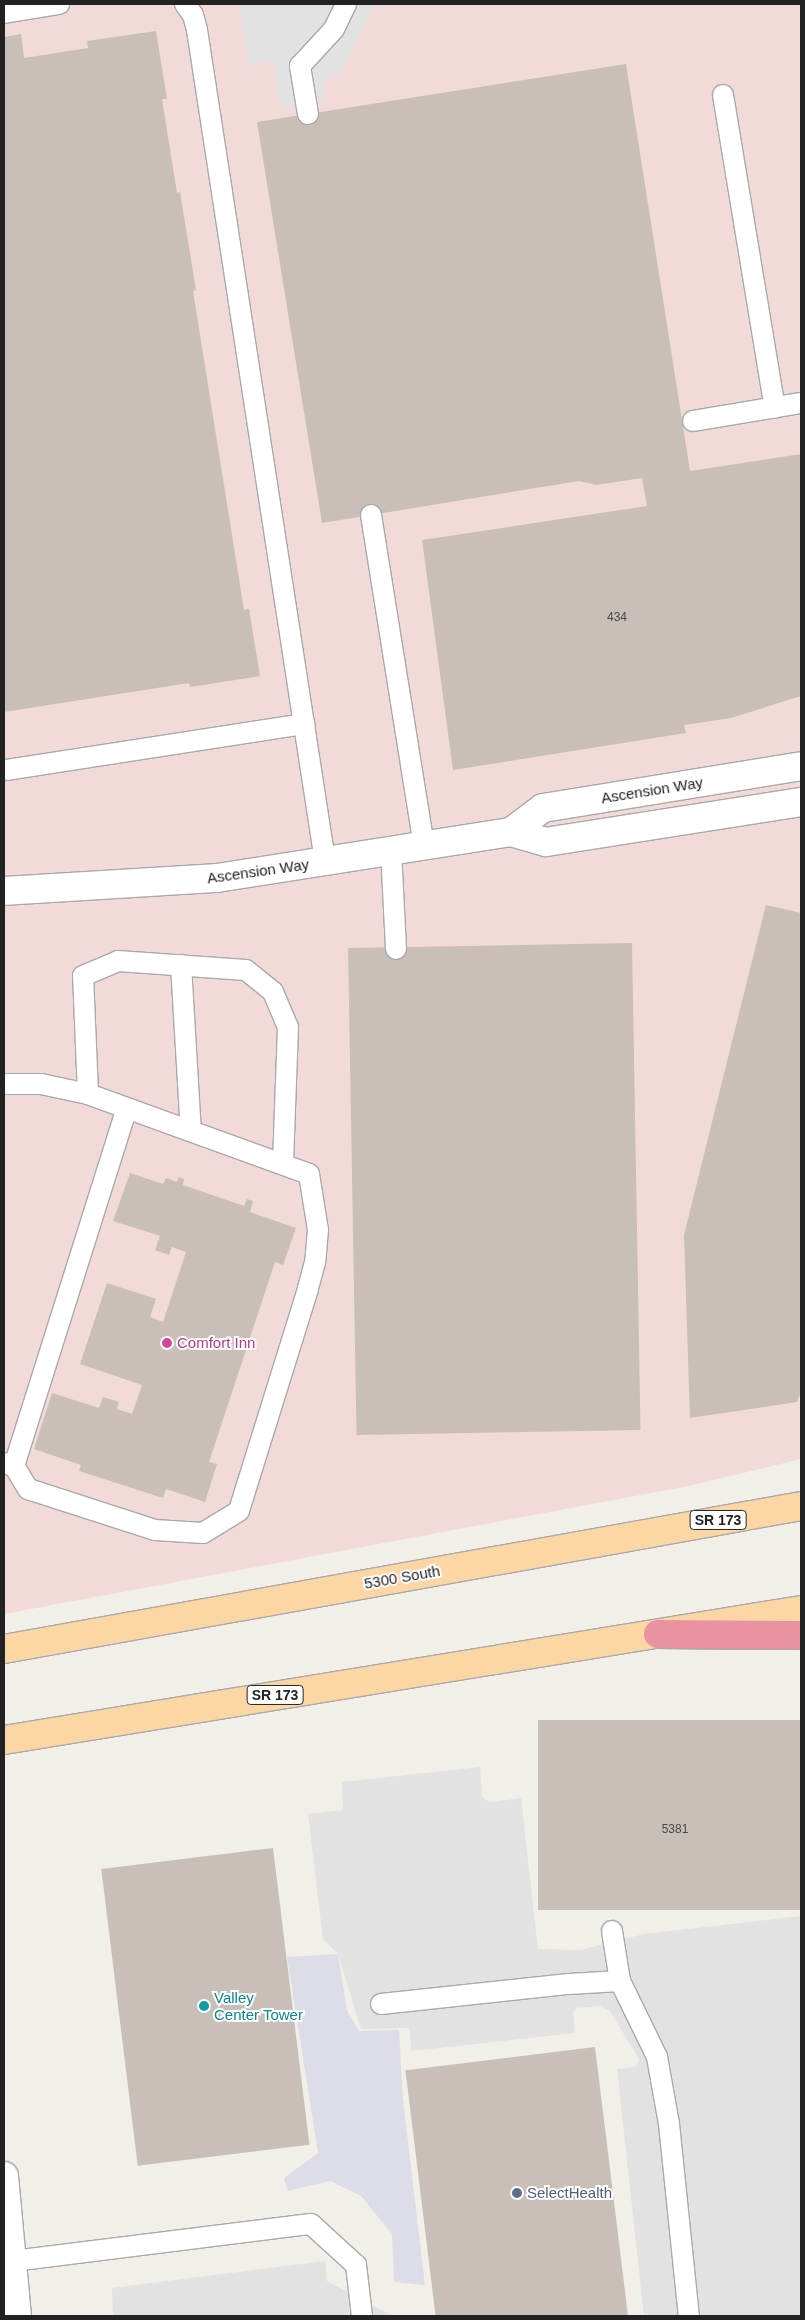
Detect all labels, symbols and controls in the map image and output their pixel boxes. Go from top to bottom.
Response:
house number: 434 [607,611,627,625]
street label: Ascension Way [600,773,704,807]
street label: Ascension Way [206,855,310,887]
place label: Comfort Inn [177,1334,255,1352]
marker: Comfort Inn [161,1337,173,1349]
road number: SR 173 [689,1508,747,1532]
street label: 5300 South [363,1561,441,1593]
road number: SR 173 [246,1684,304,1706]
house number: 5381 [662,1823,688,1837]
place label: Valley Center Tower [214,1988,303,2023]
marker: Valley Center Tower [198,2000,210,2012]
place label: SelectHealth [527,2184,612,2202]
marker: SelectHealth [511,2187,523,2199]

